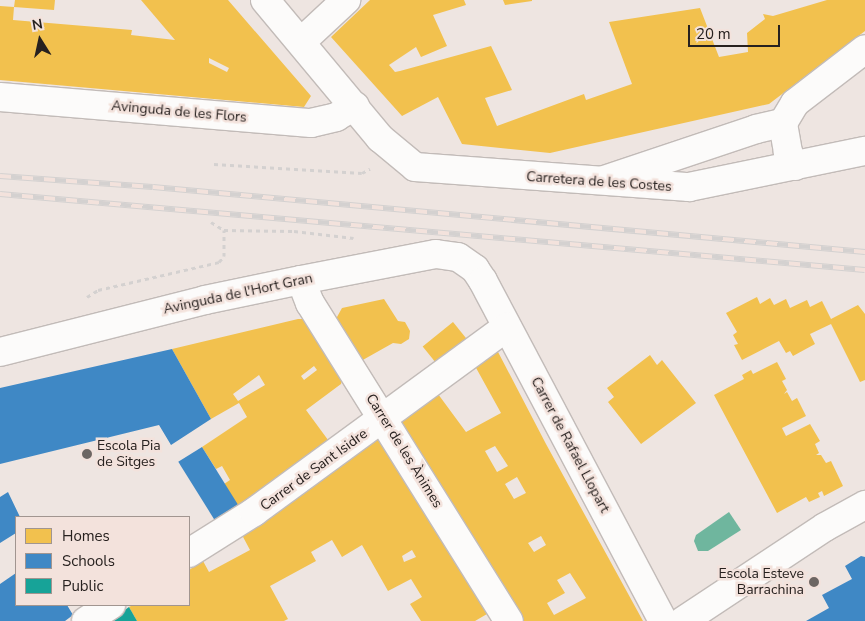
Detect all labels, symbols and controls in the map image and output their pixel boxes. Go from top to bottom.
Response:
text: N [30,14,44,35]
north arrow [15,15,65,65]
scale bar [690,15,782,47]
text: 20 m [696,24,731,44]
street label: Avinguda de les Flors [111,98,247,126]
street label: Carretera de les Costes [526,169,672,195]
street label: Avinguda de l'Hort Gran [162,270,314,318]
street label: Carrer de Rafael Llopart [527,374,613,516]
street label: Carrer de les Ànimes [362,391,446,511]
street label: Carrer de Sant Isidre [257,425,371,515]
place label: Escola Pia de Sitges [97,438,161,471]
marker: Escola Pia de Sitges [81,448,93,460]
legend [15,516,190,606]
text: Homes [62,526,110,546]
text: Schools [62,551,115,571]
place label: Escola Esteve Barrachina [718,566,804,598]
text: Public [62,576,103,596]
marker: Escola Esteve Barrachina [808,576,820,588]

